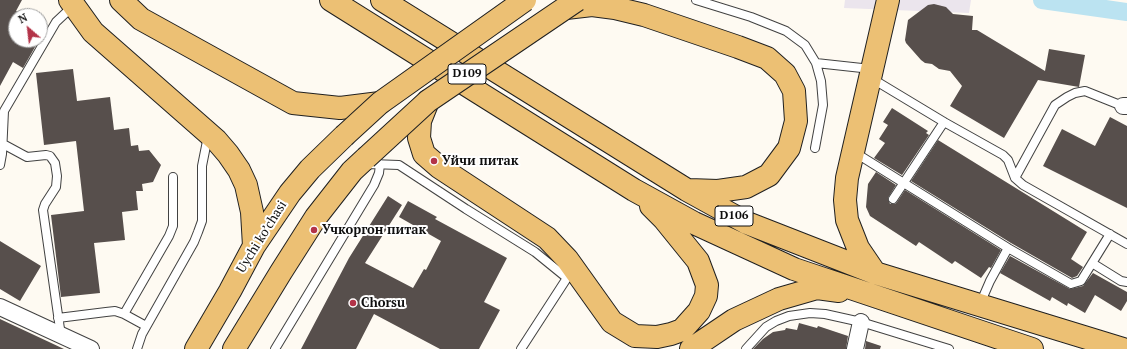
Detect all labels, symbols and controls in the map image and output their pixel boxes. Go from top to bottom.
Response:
north arrow [8,8,48,48]
text: N [16,10,30,26]
road number: D109 [448,64,486,84]
place label: Уйчи питак [442,153,519,169]
marker: Уйчи питак [429,156,439,166]
street label: Uychi ko’chasi [234,198,290,276]
road number: D106 [715,206,753,226]
place label: Учкоргон питак [322,222,426,238]
marker: Учкоргон питак [309,225,319,235]
place label: Chorsu [361,295,405,311]
marker: Chorsu [348,298,358,308]

